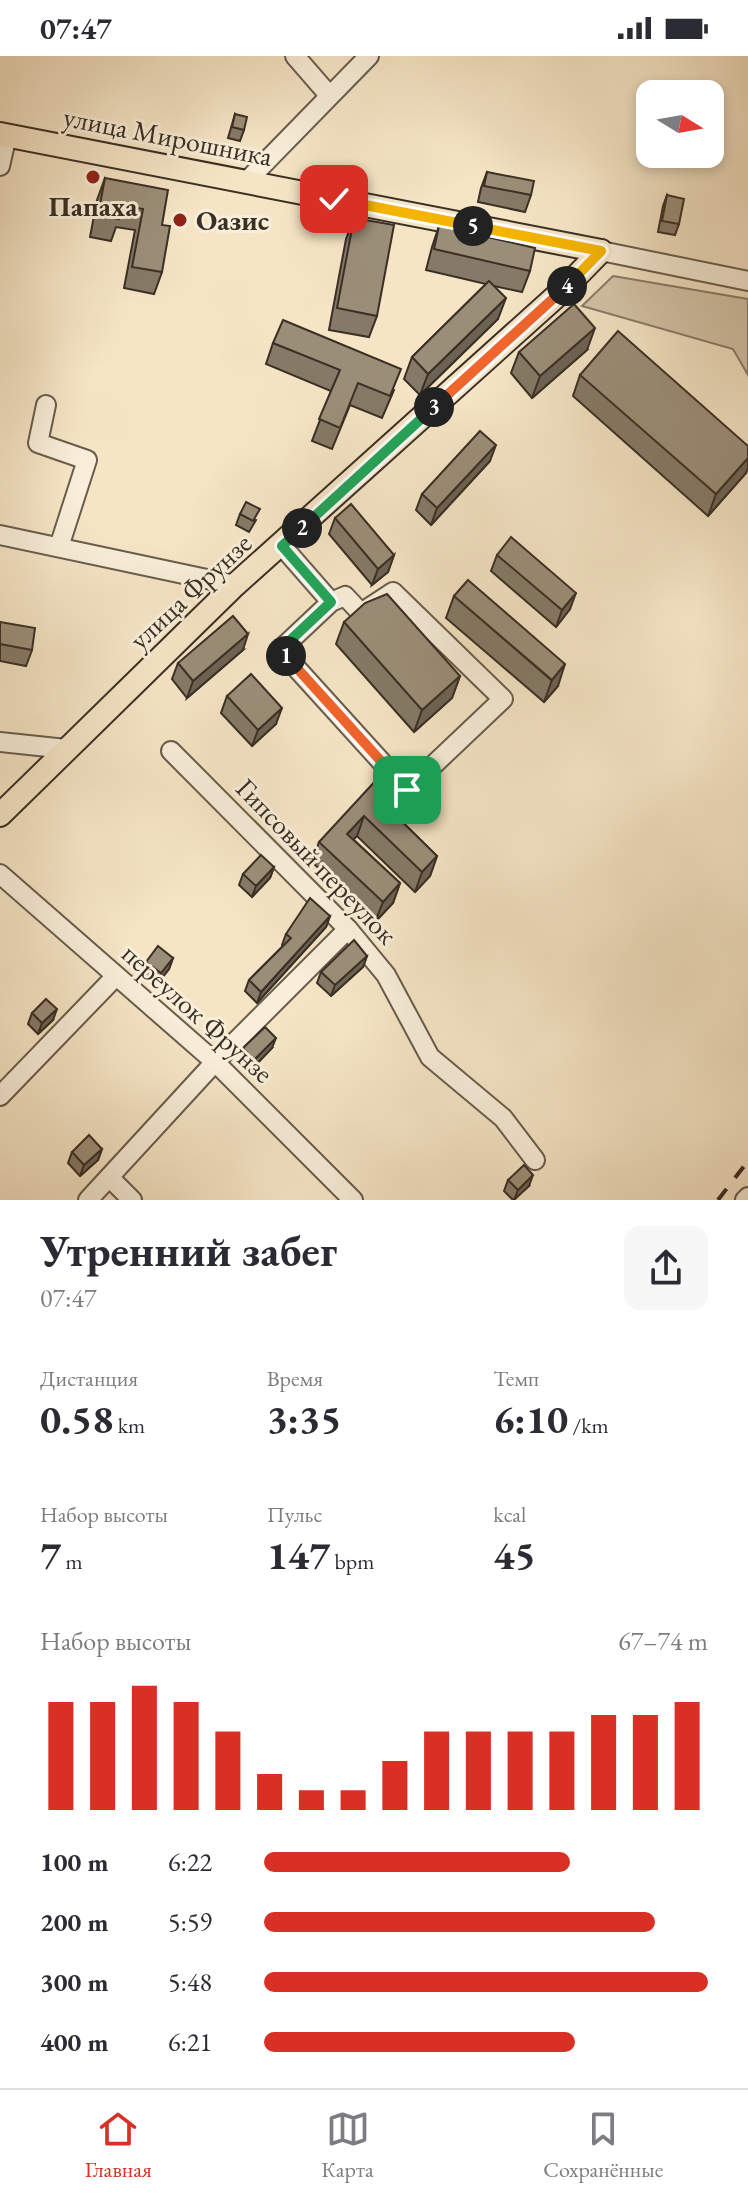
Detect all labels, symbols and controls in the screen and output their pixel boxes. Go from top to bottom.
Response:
text: 07:47 [40,9,112,48]
north arrow [636,80,724,168]
map controls [636,80,724,168]
street label: улица Мирошника [60,98,276,174]
pin [300,165,368,233]
marker: Папаха [84,168,102,186]
icon: check [312,177,356,221]
place label: Папаха [49,188,138,224]
place label: Оазис [196,202,269,238]
pin: 5 [453,206,493,246]
marker: Оазис [171,211,189,229]
text: 5 [467,211,479,240]
pin: 4 [547,266,587,306]
text: 4 [561,271,573,300]
pin: 3 [414,387,454,427]
text: 3 [428,392,440,421]
pin: 2 [282,508,322,548]
text: 2 [296,513,308,542]
street label: улица Фрунзе [121,525,259,657]
pin: 1 [266,636,306,676]
text: 1 [280,641,292,670]
pin [373,756,441,824]
icon: arrive [385,768,429,812]
street label: Гипсовый переулок [229,770,405,952]
street label: переулок Фрунзе [115,935,281,1091]
text: Утренний забег [40,1222,337,1279]
button: share [624,1226,708,1310]
text: 07:47 [40,1281,96,1315]
text: Дистанция [40,1364,138,1393]
text: Время [267,1364,323,1393]
text: Темп [493,1364,539,1393]
text: 0.58 [40,1393,113,1445]
text: 3:35 [267,1393,341,1445]
text: 6:10 [493,1393,568,1445]
text: km [113,1411,145,1440]
text: /km [568,1411,609,1440]
text: Набор высоты [40,1500,168,1529]
text: Пульс [267,1500,322,1529]
text: kcal [493,1500,526,1529]
text: 7 [40,1529,61,1581]
text: 147 [267,1529,330,1581]
text: 45 [493,1529,536,1581]
text: m [61,1547,83,1576]
text: bpm [330,1547,374,1576]
text: Набор высоты [40,1624,191,1658]
text: 67–74 m [618,1624,708,1658]
text: 100 m [40,1845,108,1879]
text: 6:22 [168,1845,212,1879]
text: 200 m [40,1905,108,1939]
text: 5:59 [168,1905,212,1939]
text: 300 m [40,1965,108,1999]
text: 5:48 [168,1965,212,1999]
text: 400 m [40,2025,108,2059]
text: 6:21 [168,2025,212,2059]
tab: Главная [85,2107,152,2184]
tab: Карта [321,2107,374,2184]
tab: Сохранённые [543,2107,663,2184]

